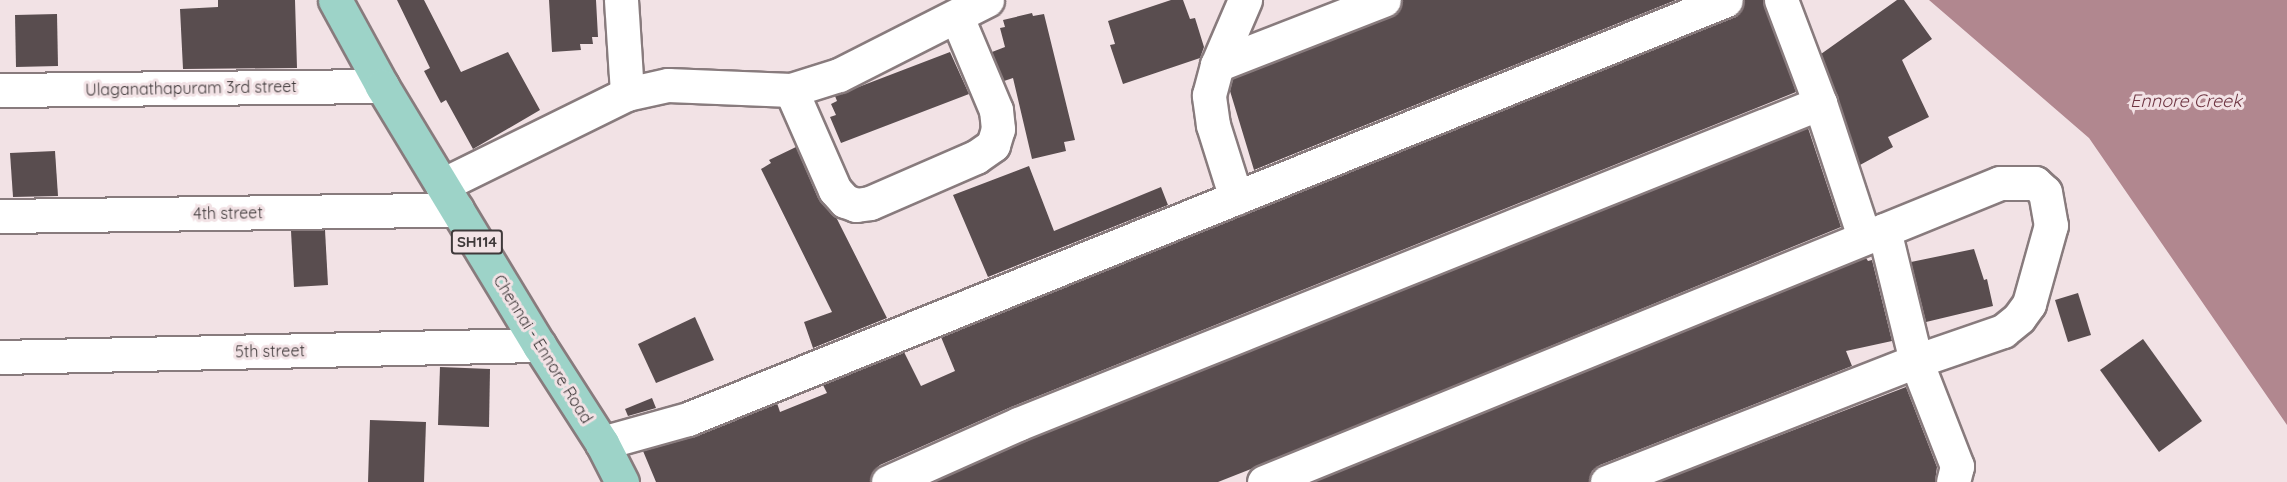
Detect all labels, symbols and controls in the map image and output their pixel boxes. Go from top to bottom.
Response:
street label: Ulaganathapuram 3rd street [85,77,297,99]
water label: Ennore Creek [2130,90,2242,112]
street label: 4th street [193,203,263,223]
road number: SH114 [450,230,504,254]
street label: Chennai - Ennore Road [489,271,597,427]
street label: 5th street [235,341,305,361]

